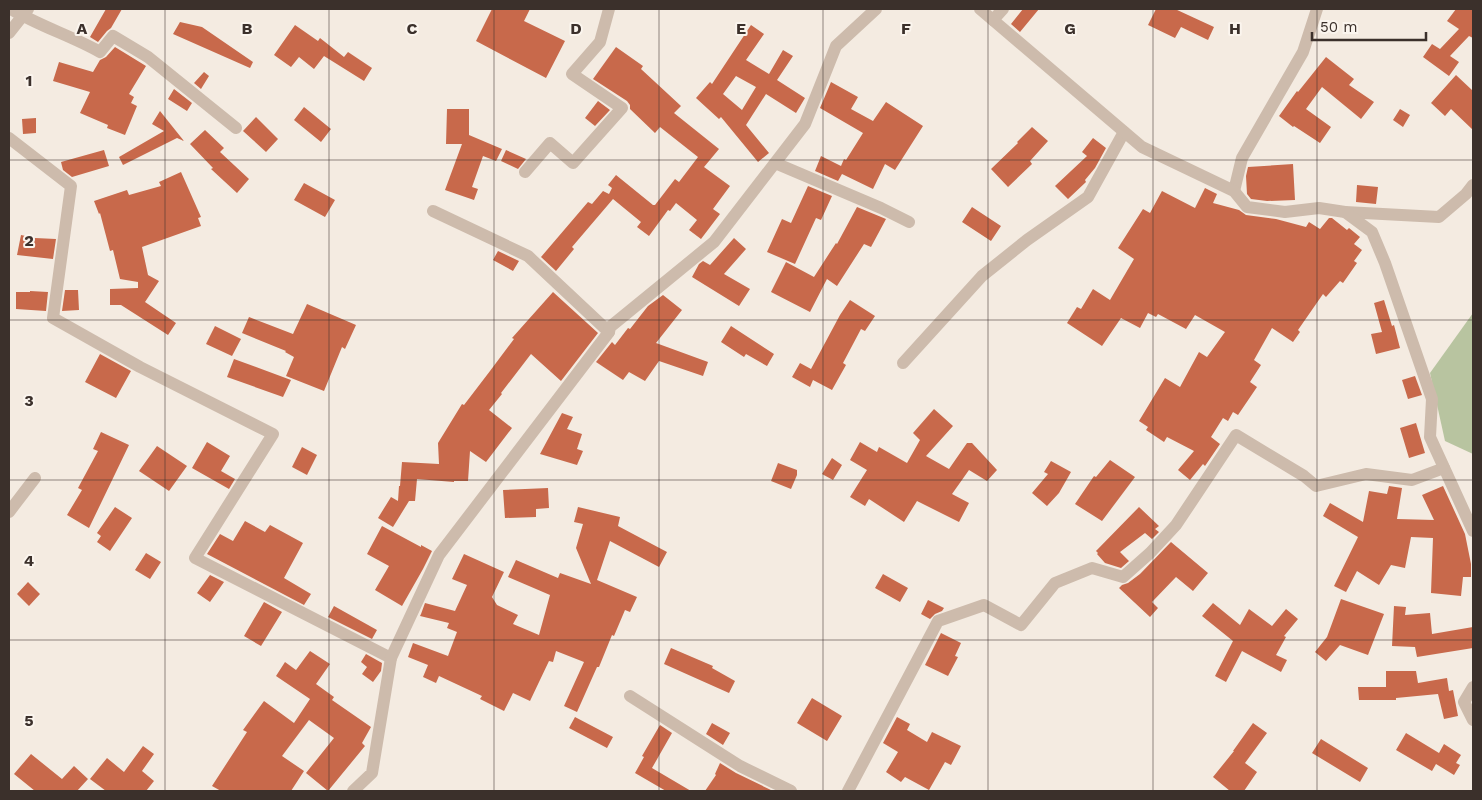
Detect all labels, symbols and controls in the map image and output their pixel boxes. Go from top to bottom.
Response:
scale bar [1312,10,1426,42]
text: 50 m [1320,18,1357,36]
text: A [77,19,88,38]
text: B [242,19,253,38]
text: C [407,19,418,38]
text: D [570,19,582,38]
text: E [736,19,746,38]
text: F [901,19,911,38]
text: G [1064,19,1076,38]
text: H [1229,19,1241,38]
text: 1 [26,71,32,90]
text: 2 [24,231,34,250]
text: 3 [24,391,34,410]
text: 4 [24,551,34,570]
text: 5 [24,711,34,730]

